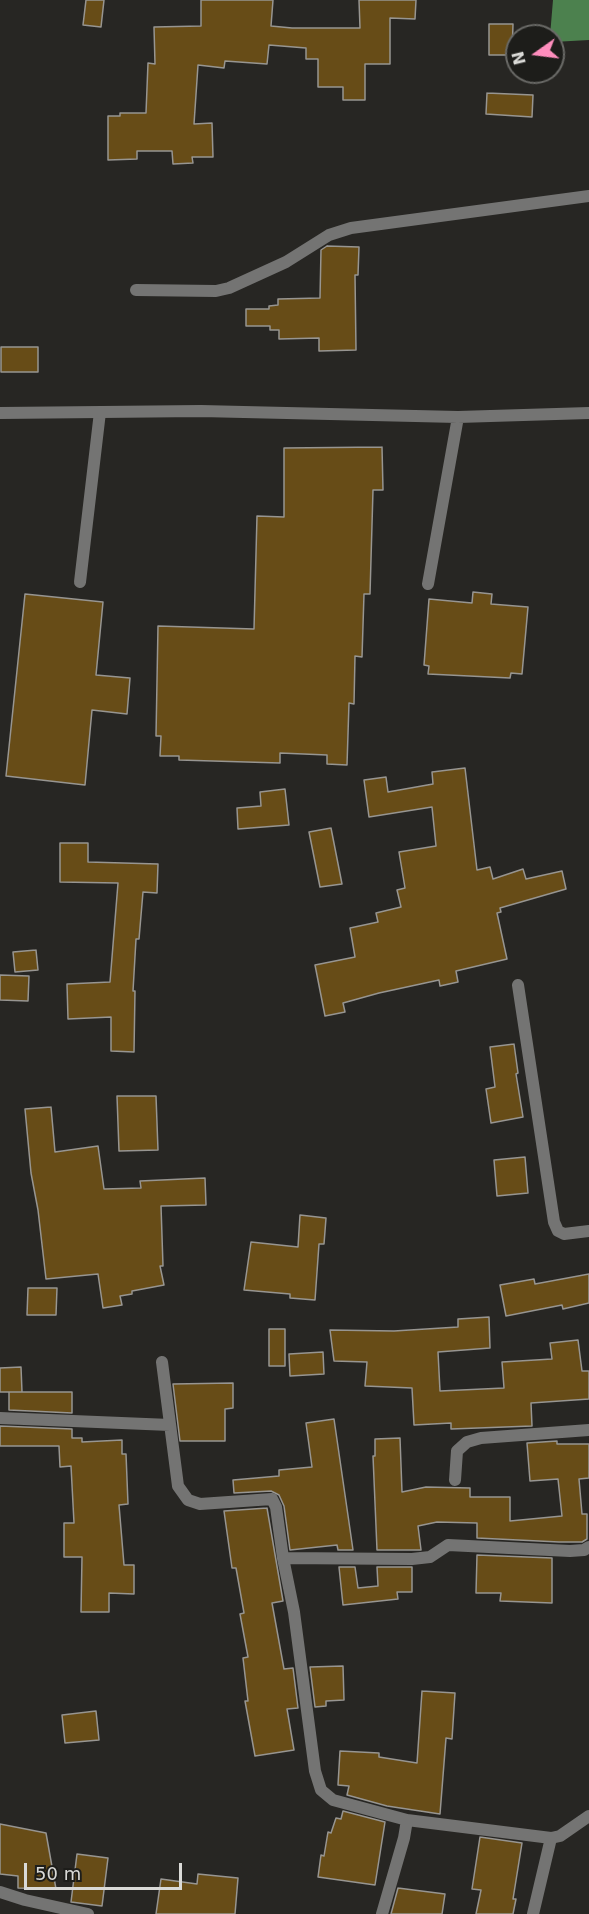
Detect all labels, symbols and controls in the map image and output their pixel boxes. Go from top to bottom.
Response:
north arrow [505,24,565,84]
text: N [508,49,530,67]
scale bar [27,1851,184,1889]
text: 50 m [35,1863,81,1884]

